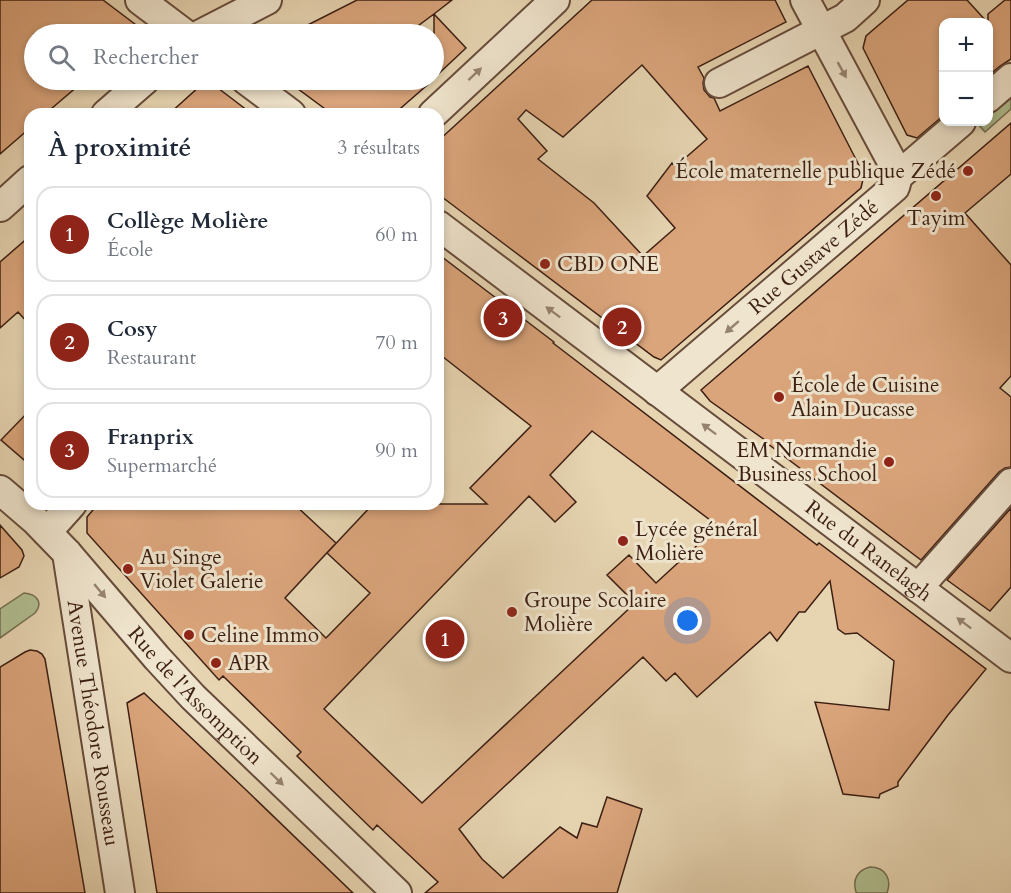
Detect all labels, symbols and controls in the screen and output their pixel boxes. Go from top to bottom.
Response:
map controls [939,18,993,126]
button: + [939,18,993,72]
search box [24,24,444,90]
icon: search [45,41,78,74]
text: Rechercher [93,42,198,72]
one-way arrow [837,62,847,79]
one-way arrow [468,67,483,81]
button: − [939,72,993,126]
text: À proximité [48,130,191,165]
text: 3 résultats [337,134,420,161]
place label: École maternelle publique Zédé [675,157,956,186]
marker: École maternelle publique Zédé [961,164,975,178]
marker: Tayim [929,189,943,203]
street label: Rue Gustave Zédé [742,193,885,321]
place label: Tayim [906,204,966,233]
text: Collège Molière [107,206,268,236]
text: 1 [64,221,75,248]
text: 60 m [375,221,418,248]
text: École [107,236,153,263]
place label: CBD ONE [557,250,659,279]
marker: CBD ONE [538,257,552,271]
pin: 3 [484,296,522,340]
pin: 2 [602,304,642,350]
one-way arrow [545,305,561,318]
text: Cosy [107,314,158,344]
one-way arrow [725,320,740,333]
text: 2 [64,329,75,356]
text: 70 m [375,329,418,356]
text: Restaurant [107,344,196,371]
place label: École de Cuisine Alain Ducasse [791,371,940,424]
marker: École de Cuisine Alain Ducasse [772,390,786,404]
text: Franprix [107,422,194,452]
one-way arrow [701,424,716,436]
place label: EM Normandie Business School [736,436,877,489]
text: 3 [64,437,75,464]
text: 90 m [375,437,418,464]
text: Supermarché [107,452,217,479]
marker: EM Normandie Business School [882,455,896,469]
street label: Rue du Ranelagh [799,493,938,609]
place label: Lycée général Molière [635,515,758,568]
marker: Lycée général Molière [616,534,630,548]
place label: Au Singe Violet Galerie [140,543,264,596]
marker: Au Singe Violet Galerie [121,562,135,576]
one-way arrow [93,583,106,598]
place label: Groupe Scolaire Molière [524,586,666,639]
street label: Avenue Théodore Rousseau [60,598,126,848]
marker: Groupe Scolaire Molière [505,605,519,619]
your location [673,606,702,635]
pin: 1 [426,616,464,662]
one-way arrow [957,618,972,630]
street label: Rue de l'Assomption [121,620,269,772]
place label: Celine Immo [201,621,319,650]
marker: Celine Immo [182,628,196,642]
place label: APR [228,649,270,678]
marker: APR [209,656,223,670]
one-way arrow [270,771,284,785]

